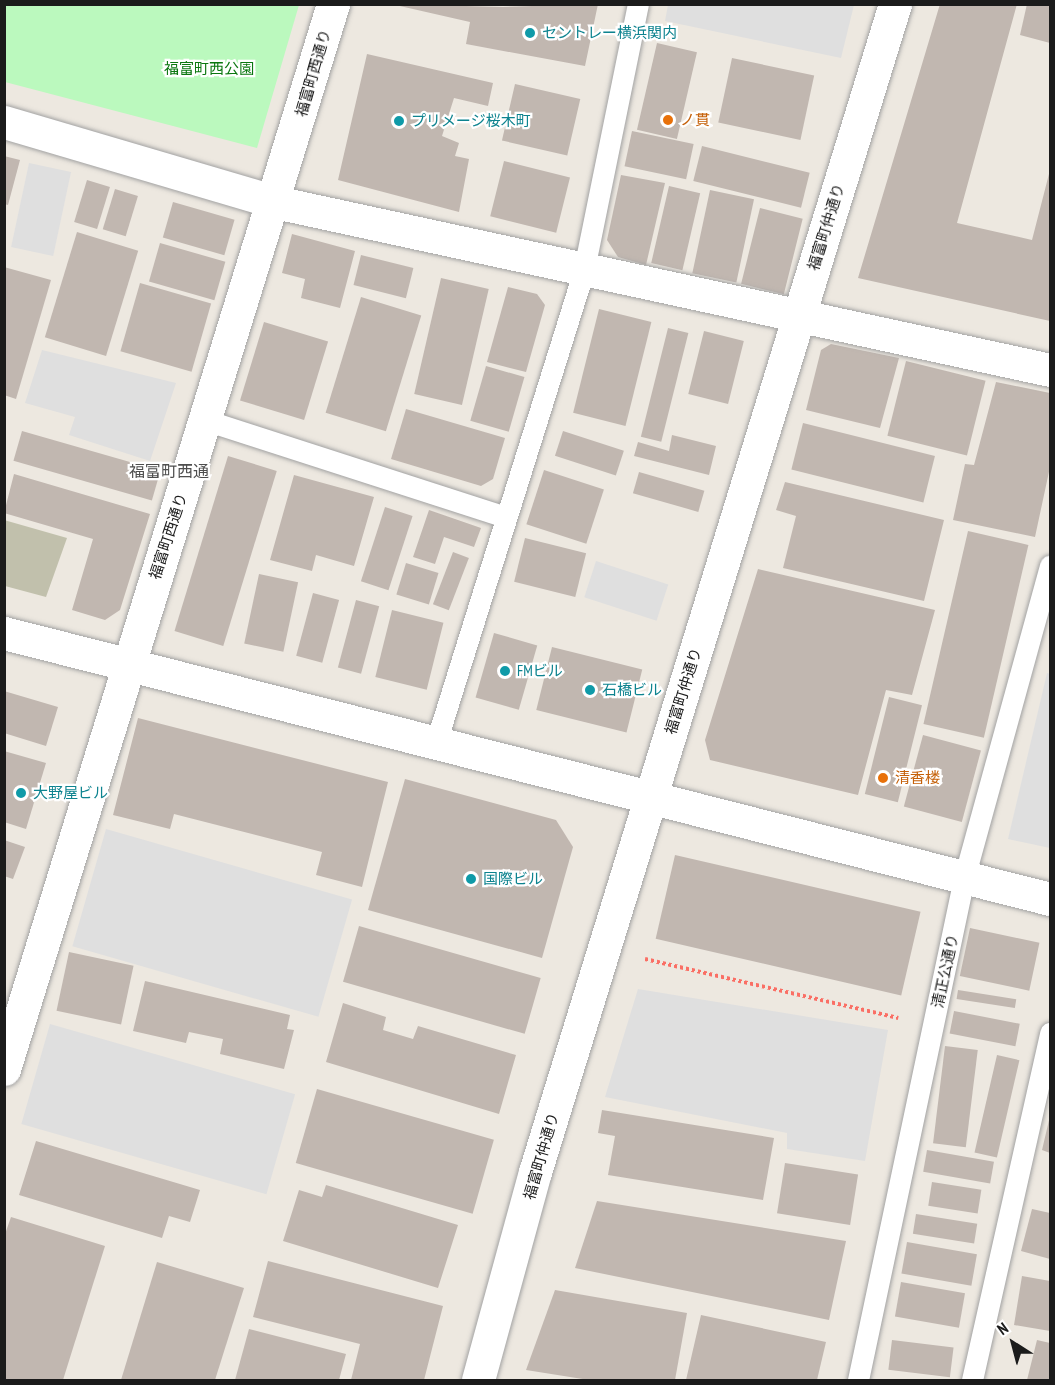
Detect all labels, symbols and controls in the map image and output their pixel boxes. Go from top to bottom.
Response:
place label: セントレー横浜関内 [542,24,677,42]
marker: セントレー横浜関内 [523,26,537,40]
street label: 福富町西通り [292,27,334,119]
park label: 福富町西公園 [164,60,254,78]
place label: ノ貫 [680,111,710,129]
place label: プリメージ桜木町 [411,112,531,130]
marker: ノ貫 [661,113,675,127]
marker: プリメージ桜木町 [392,114,406,128]
street label: 福富町仲通り [804,181,848,273]
district label: 福富町西通 [129,461,209,481]
street label: 福富町西通り [146,490,190,582]
street label: 福富町仲通り [661,645,705,737]
place label: FMビル [517,662,563,680]
marker: FMビル [498,664,512,678]
place label: 石橋ビル [602,681,662,699]
marker: 石橋ビル [583,683,597,697]
place label: 清香楼 [895,769,940,787]
marker: 清香楼 [876,771,890,785]
place label: 大野屋ビル [33,784,108,802]
marker: 大野屋ビル [14,786,28,800]
place label: 国際ビル [483,870,543,888]
marker: 国際ビル [464,872,478,886]
street label: 清正公通り [928,932,962,1010]
street label: 福富町仲通り [520,1110,562,1202]
north arrow [983,1313,1043,1373]
text: N [993,1318,1012,1339]

